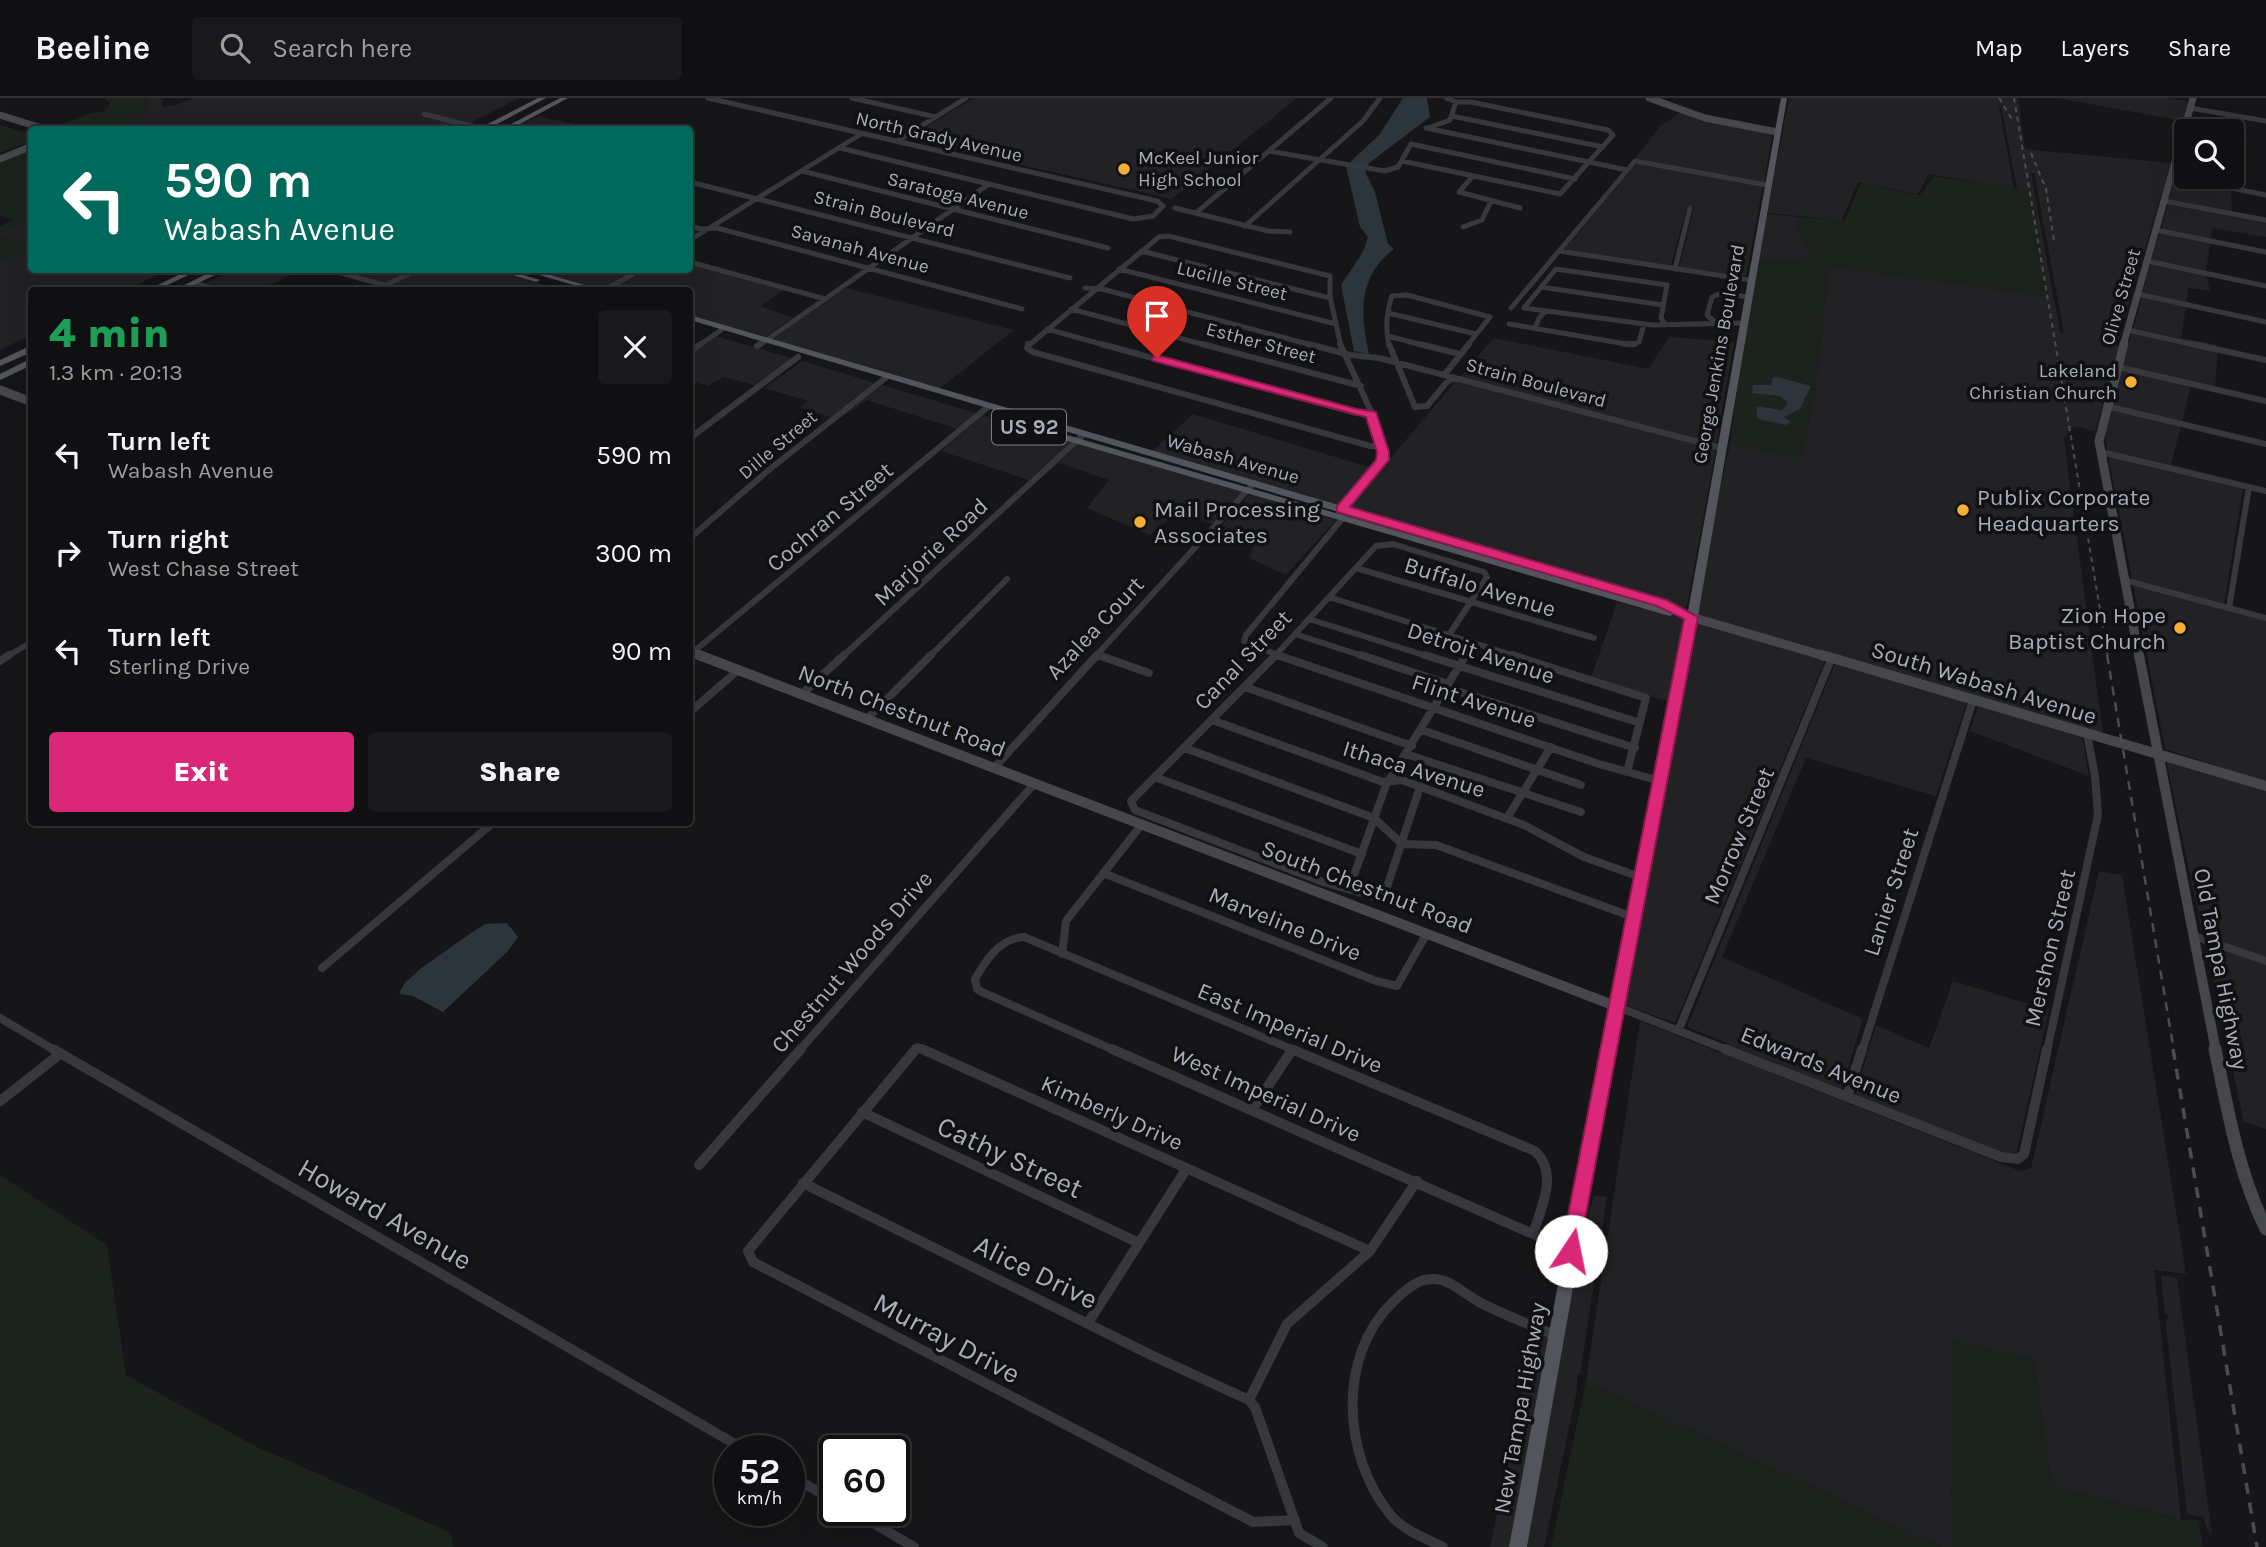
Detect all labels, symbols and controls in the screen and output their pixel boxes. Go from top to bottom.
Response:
search box [192,17,682,80]
text: Beeline [35,29,150,67]
icon: search [216,29,254,67]
text: Search here [272,33,412,64]
text: Map [1975,34,2023,62]
text: Layers [2061,34,2130,62]
text: Share [2168,34,2231,62]
street label: North Grady Avenue [854,107,1024,167]
map controls [2174,119,2244,189]
button: search [2174,119,2244,189]
place label: McKeel Junior High School [1138,147,1258,191]
text: 590 m [164,152,312,209]
icon: left [49,154,140,245]
marker: McKeel Junior High School [1116,161,1132,177]
street label: Saratoga Avenue [885,168,1031,224]
street label: Strain Boulevard [811,186,957,242]
text: Wabash Avenue [164,211,395,248]
street label: Savanah Avenue [788,220,932,278]
street label: George Jenkins Boulevard [1689,243,1749,465]
street label: Olive Street [2097,246,2145,348]
street label: Lucille Street [1175,257,1289,305]
pin [1127,286,1187,358]
icon: arrive [1138,297,1176,335]
text: 4 min [49,308,170,358]
button: close [598,310,672,384]
street label: Esther Street [1204,318,1318,368]
street label: Strain Boulevard [1463,354,1609,412]
text: 1.3 km · 20:13 [49,359,183,386]
place label: Lakeland Christian Church [1969,360,2117,404]
marker: Lakeland Christian Church [2123,374,2139,390]
street label: Dille Street [734,406,822,484]
road number: US 92 [992,410,1066,444]
text: Turn left [108,426,210,457]
street label: Wabash Avenue [1164,430,1302,488]
icon: left [49,436,87,474]
text: 590 m [596,440,672,471]
street label: Cochran Street [762,456,899,577]
text: Wabash Avenue [108,457,274,484]
place label: Publix Corporate Headquarters [1977,484,2150,537]
street label: Marjorie Road [869,492,993,612]
place label: Mail Processing Associates [1154,496,1320,549]
marker: Publix Corporate Headquarters [1955,502,1971,518]
marker: Mail Processing Associates [1132,514,1148,530]
text: Turn right [108,524,229,555]
icon: right [49,534,87,572]
text: 300 m [595,538,672,569]
street label: Buffalo Avenue [1401,551,1559,623]
text: West Chase Street [108,555,299,582]
street label: Azalea Court [1041,571,1150,685]
place label: Zion Hope Baptist Church [2008,602,2166,655]
street label: Canal Street [1189,604,1298,716]
street label: Detroit Avenue [1404,616,1558,690]
marker: Zion Hope Baptist Church [2172,620,2188,636]
text: Turn left [108,622,210,653]
icon: left [49,632,87,670]
text: 90 m [611,636,672,667]
street label: South Wabash Avenue [1868,636,2100,730]
text: Sterling Drive [108,653,250,680]
street label: North Chestnut Road [794,659,1010,763]
street label: Flint Avenue [1408,668,1540,734]
button: Exit [49,732,354,812]
button: Share [368,732,672,812]
street label: Ithaca Avenue [1340,735,1488,803]
street label: Morrow Street [1698,763,1780,909]
street label: Lanier Street [1858,824,1924,959]
street label: South Chestnut Road [1258,834,1476,940]
street label: Chestnut Woods Drive [766,865,938,1059]
street label: Mershon Street [2019,866,2081,1029]
street label: Old Tampa Highway [2188,866,2254,1072]
street label: Marveline Drive [1205,881,1365,967]
street label: East Imperial Drive [1193,977,1387,1079]
street label: Edwards Avenue [1737,1020,1905,1110]
street label: West Imperial Drive [1167,1040,1365,1148]
street label: Kimberly Drive [1037,1070,1187,1156]
street label: Cathy Street [932,1109,1088,1205]
street label: Howard Avenue [292,1151,478,1277]
position arrow [1534,1214,1608,1288]
street label: Alice Drive [969,1228,1103,1316]
street label: Murray Drive [868,1286,1026,1390]
street label: New Tampa Highway [1488,1300,1552,1516]
speed limit sign: 60 [819,1435,910,1526]
text: 52 [739,1451,780,1492]
text: km/h [737,1487,782,1509]

